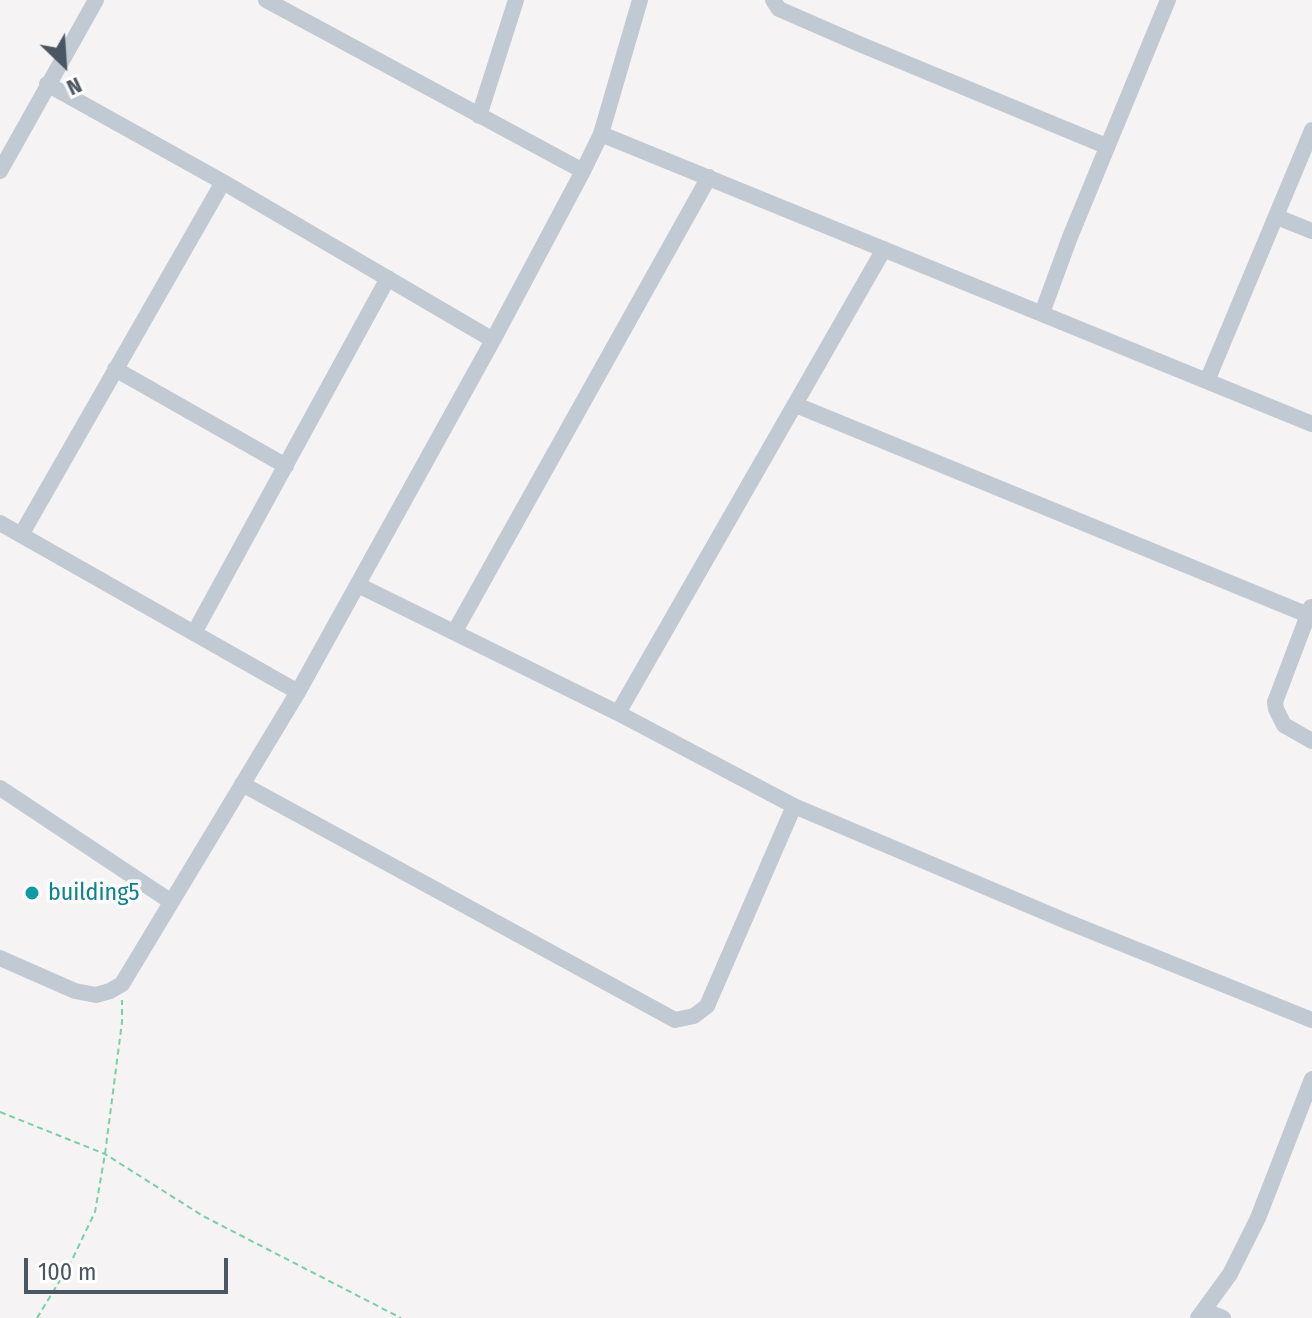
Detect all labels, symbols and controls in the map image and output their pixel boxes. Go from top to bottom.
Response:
north arrow [24,24,104,104]
text: N [63,71,86,101]
place label: building5 [48,879,139,907]
marker: building5 [23,884,41,902]
scale bar [28,1242,232,1292]
text: 100 m [38,1258,96,1286]

